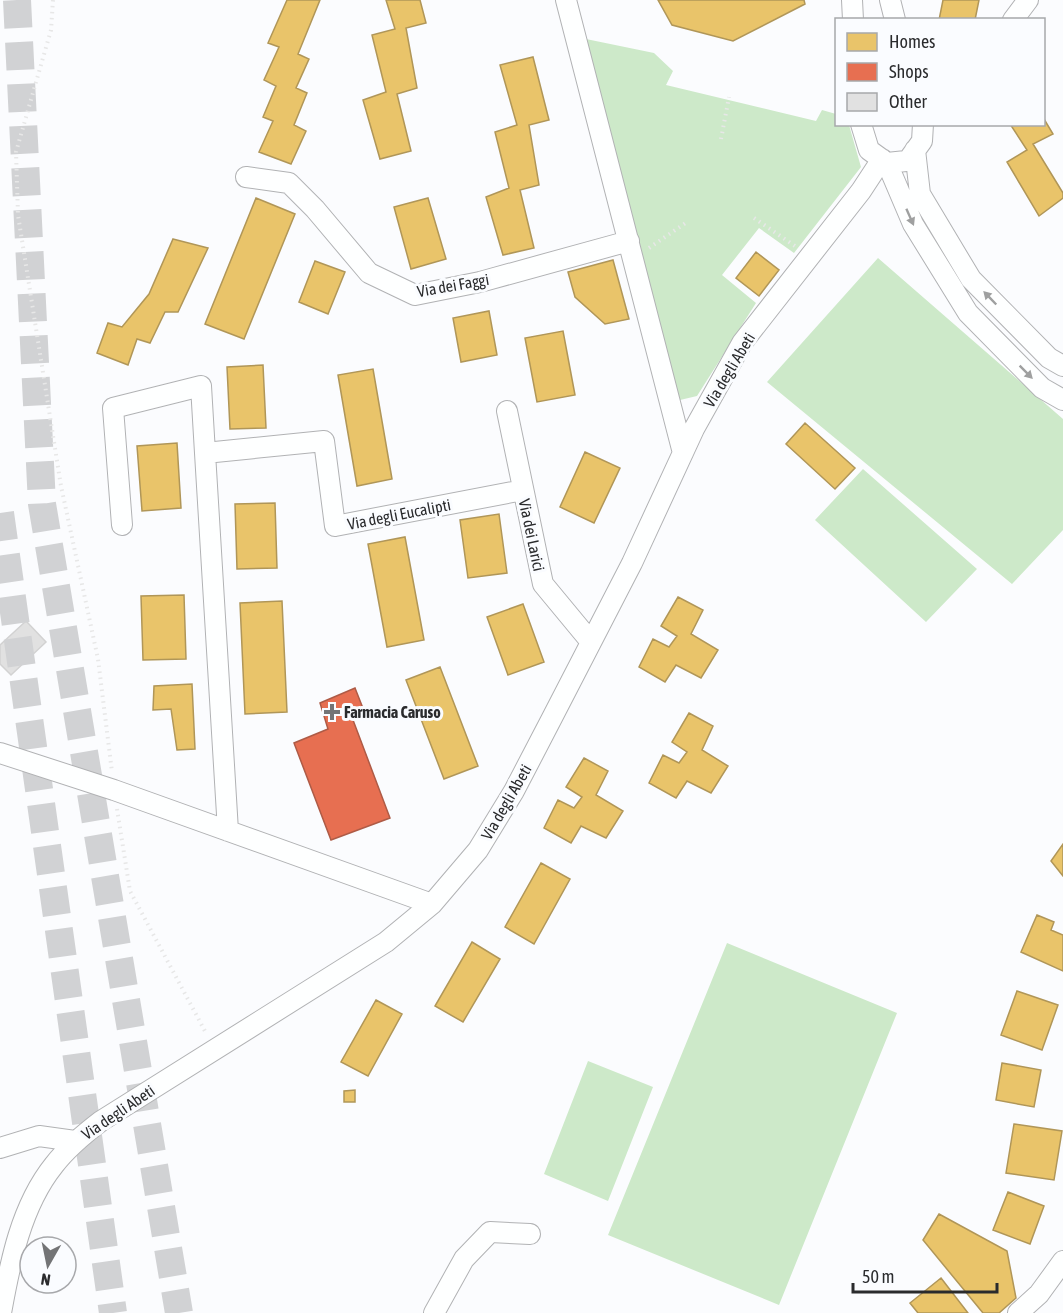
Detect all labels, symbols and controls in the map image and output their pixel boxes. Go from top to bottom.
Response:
legend [835,18,1045,126]
text: Homes [889,31,935,52]
text: Shops [889,61,929,82]
text: Other [889,91,928,112]
one-way arrow [905,208,915,226]
street label: Via dei Faggi [416,270,490,301]
one-way arrow [983,291,997,306]
street label: Via degli Abeti [700,329,759,411]
one-way arrow [1019,364,1033,379]
street label: Via degli Eucalipti [346,495,452,534]
street label: Via dei Larici [516,497,548,573]
place label: Farmacia Caruso [344,703,441,721]
marker: Farmacia Caruso [325,705,339,719]
street label: Via degli Abeti [477,761,536,843]
street label: Via degli Abeti [78,1081,158,1144]
north arrow [18,1235,78,1295]
scale bar [853,1256,997,1294]
text: 50 m [862,1266,894,1287]
text: N [40,1270,52,1289]

